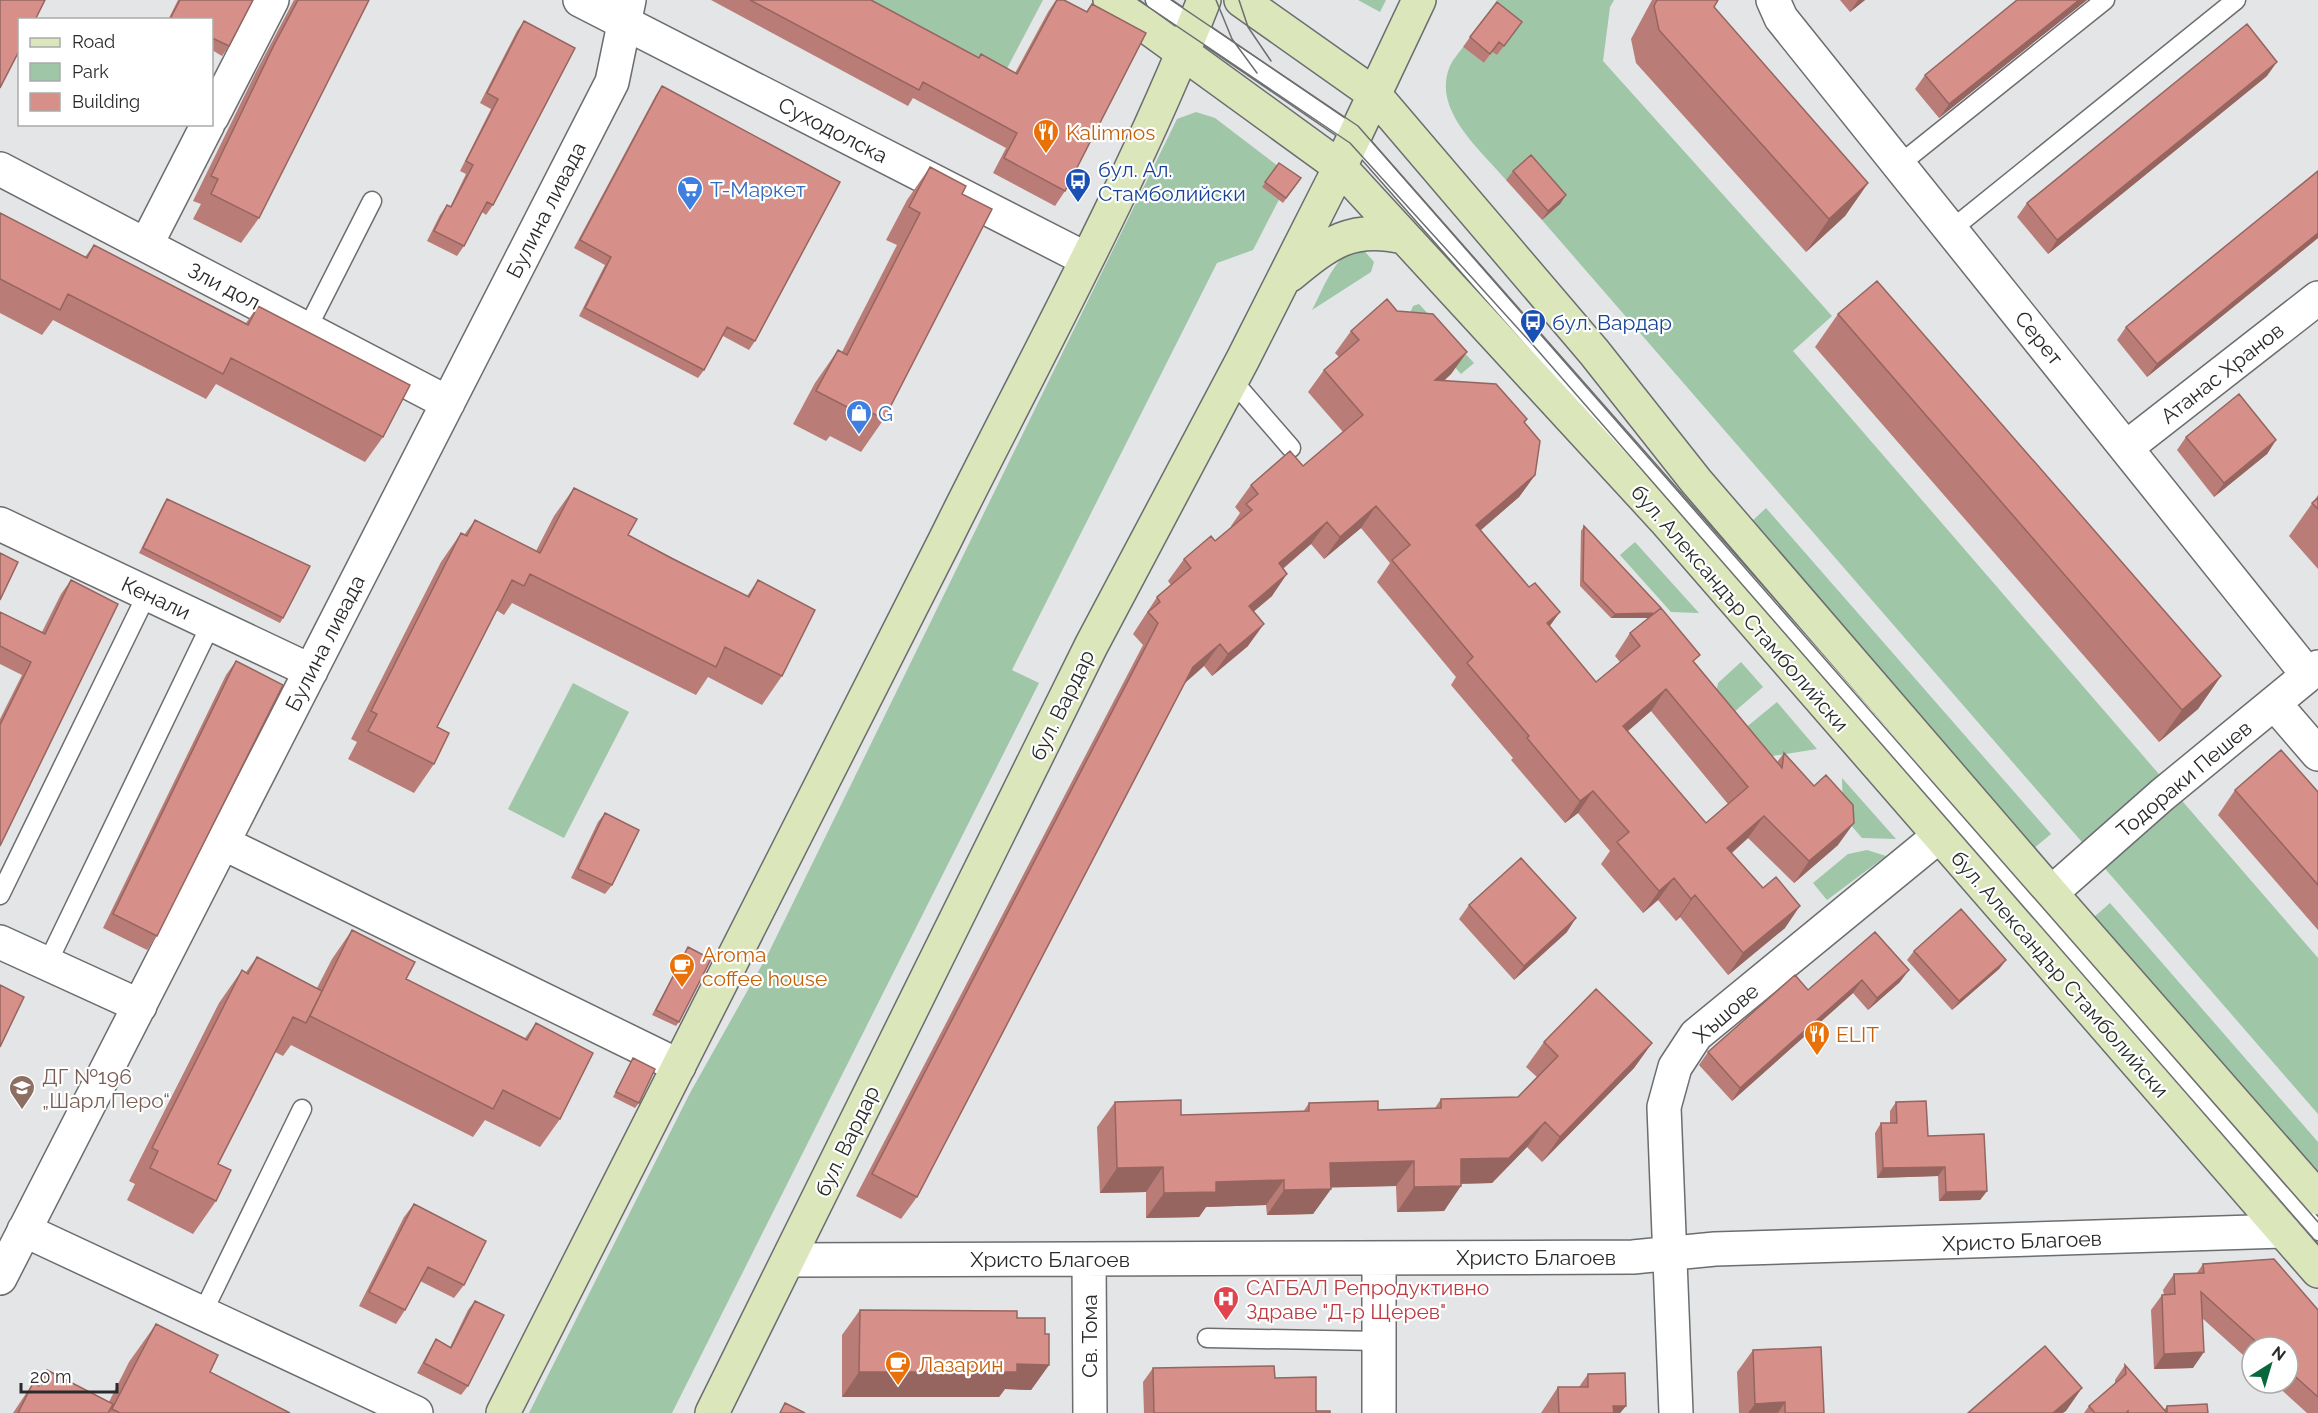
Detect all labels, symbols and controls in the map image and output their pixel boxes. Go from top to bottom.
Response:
legend [18,18,213,126]
text: Road [72,31,115,52]
text: Park [72,61,109,82]
text: Building [72,91,140,112]
street label: Суходолска [774,92,892,168]
restaurant icon: Kalimnos [1031,117,1061,155]
place label: Kalimnos [1066,120,1155,145]
street label: Булина ливада [501,138,591,282]
place label: бул. Ал. Стамболийски [1098,157,1246,206]
bus stop icon: бул. Ал. Стамболийски [1063,166,1093,204]
supermarket icon: Т-Маркет [675,174,705,212]
place label: Т-Маркет [710,177,806,202]
street label: Зли дол [184,257,264,315]
street label: Серет [2010,306,2068,370]
bus stop icon: бул. Вардар [1518,307,1548,345]
place label: бул. Вардар [1552,310,1672,335]
street label: Атанас Хранов [2156,317,2288,429]
shop icon: G [844,398,874,436]
place label: G [878,401,893,426]
street label: бул. Александър Стамболийски [1626,479,1854,737]
street label: Кенали [118,571,194,625]
street label: Булина ливада [280,571,370,715]
street label: бул. Вардар [1024,646,1100,764]
street label: Тодораки Пешев [2111,715,2257,843]
street label: бул. Александър Стамболийски [1946,845,2174,1103]
place label: Aroma coffee house [702,942,827,991]
cafe icon: Aroma coffee house [667,951,697,989]
street label: Хъшове [1688,978,1764,1048]
restaurant icon: ELIT [1802,1019,1832,1057]
place label: ELIT [1836,1022,1879,1047]
place label: ДГ №196 „Шарл Перо“ [42,1064,170,1113]
school or university icon: ДГ №196 „Шарл Перо“ [7,1073,37,1111]
street label: бул. Вардар [809,1082,885,1200]
street label: Христо Благоев [1942,1226,2102,1256]
street label: Христо Благоев [1456,1245,1616,1270]
street label: Христо Благоев [970,1247,1130,1272]
place label: САГБАЛ Репродуктивно Здраве "Д-р Щерев" [1246,1275,1489,1324]
hospital icon: САГБАЛ Репродуктивно Здраве "Д-р Щерев" [1211,1284,1241,1322]
street label: Св. Тома [1077,1294,1102,1378]
north arrow [2240,1335,2300,1395]
text: N [2268,1342,2289,1365]
cafe icon: Лазарин [883,1349,913,1387]
place label: Лазарин [918,1352,1004,1377]
scale bar [21,1356,117,1394]
text: 20 m [30,1366,72,1387]

